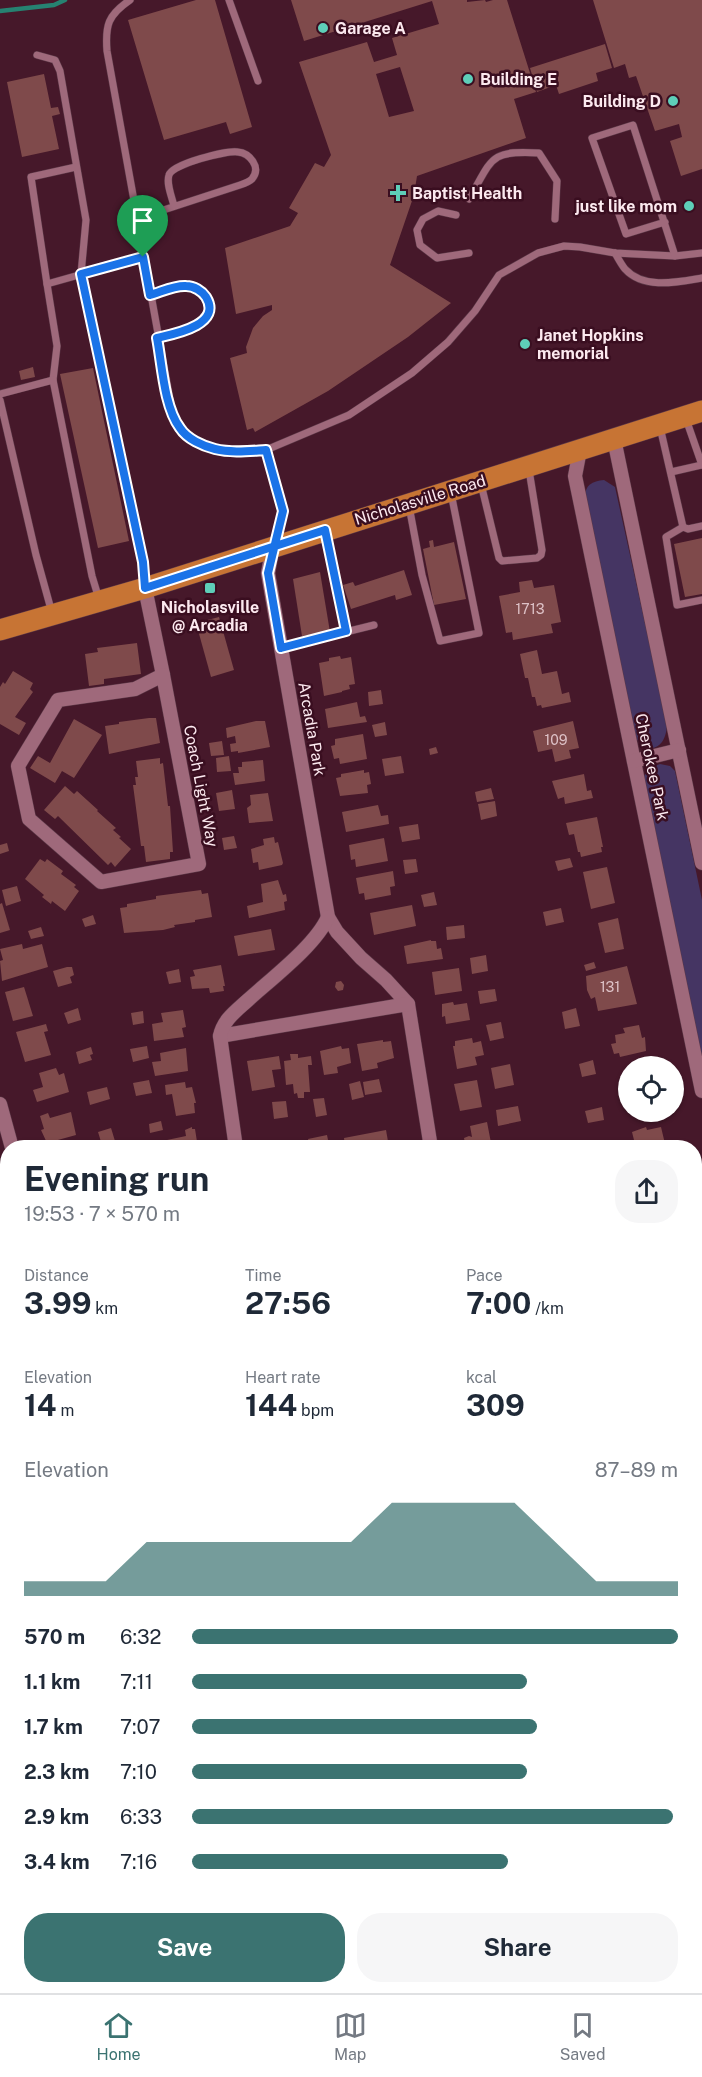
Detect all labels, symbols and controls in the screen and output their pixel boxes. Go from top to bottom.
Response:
place label: Garage A [335,19,406,38]
marker: Garage A [316,21,330,35]
place label: Building E [480,70,557,89]
marker: Building E [461,72,475,86]
place label: Building D [583,92,661,111]
marker: Building D [666,94,680,108]
marker: Baptist Health [389,184,407,202]
place label: Baptist Health [412,184,522,203]
pin [117,195,168,257]
place label: just like mom [574,197,677,216]
marker: just like mom [682,199,696,213]
icon: arrive [126,204,159,237]
place label: Janet Hopkins memorial [537,326,644,363]
marker: Janet Hopkins memorial [518,337,532,351]
street label: Nicholasville Road [352,471,488,529]
marker: Nicholasville @ Arcadia [203,581,217,595]
place label: Nicholasville @ Arcadia [161,598,259,635]
house number: 1713 [516,601,545,617]
street label: Arcadia Park [294,680,330,778]
street label: Cherokee Park [631,712,673,822]
street label: Coach Light Way [180,723,222,849]
house number: 109 [545,732,568,748]
house number: 131 [600,979,620,995]
map controls [618,1056,684,1122]
button: locate [618,1056,684,1122]
text: Evening run [24,1160,209,1198]
button: share [615,1160,678,1223]
text: 19:53 · 7 × 570 m [24,1202,180,1226]
text: Distance [24,1266,89,1285]
text: Time [245,1266,281,1285]
text: Pace [466,1266,503,1285]
text: 3.99 [24,1285,91,1321]
text: 27:56 [245,1285,331,1321]
text: 7:00 [466,1285,531,1321]
text: km [91,1299,118,1318]
text: /km [531,1299,564,1318]
text: Elevation [24,1368,92,1387]
text: Heart rate [245,1368,321,1387]
text: kcal [466,1368,497,1387]
text: 14 [24,1387,57,1423]
text: 144 [245,1387,297,1423]
text: 309 [466,1387,525,1423]
text: m [57,1401,74,1420]
text: bpm [297,1401,334,1420]
text: Elevation [24,1458,109,1482]
text: 87–89 m [595,1458,678,1482]
text: 570 m [24,1625,85,1649]
text: 6:32 [120,1625,161,1649]
text: 1.1 km [24,1670,81,1694]
text: 7:11 [120,1670,153,1694]
text: 1.7 km [24,1715,83,1739]
text: 7:07 [120,1715,160,1739]
text: 2.3 km [24,1760,89,1784]
text: 7:10 [120,1760,157,1784]
text: 2.9 km [24,1805,89,1829]
text: 6:33 [120,1805,162,1829]
text: 3.4 km [24,1850,90,1874]
text: 7:16 [120,1850,157,1874]
button: Save [24,1913,345,1982]
button: Share [357,1913,678,1982]
tab: Home [97,2009,141,2064]
tab: Map [334,2009,367,2064]
tab: Saved [560,2009,605,2064]

